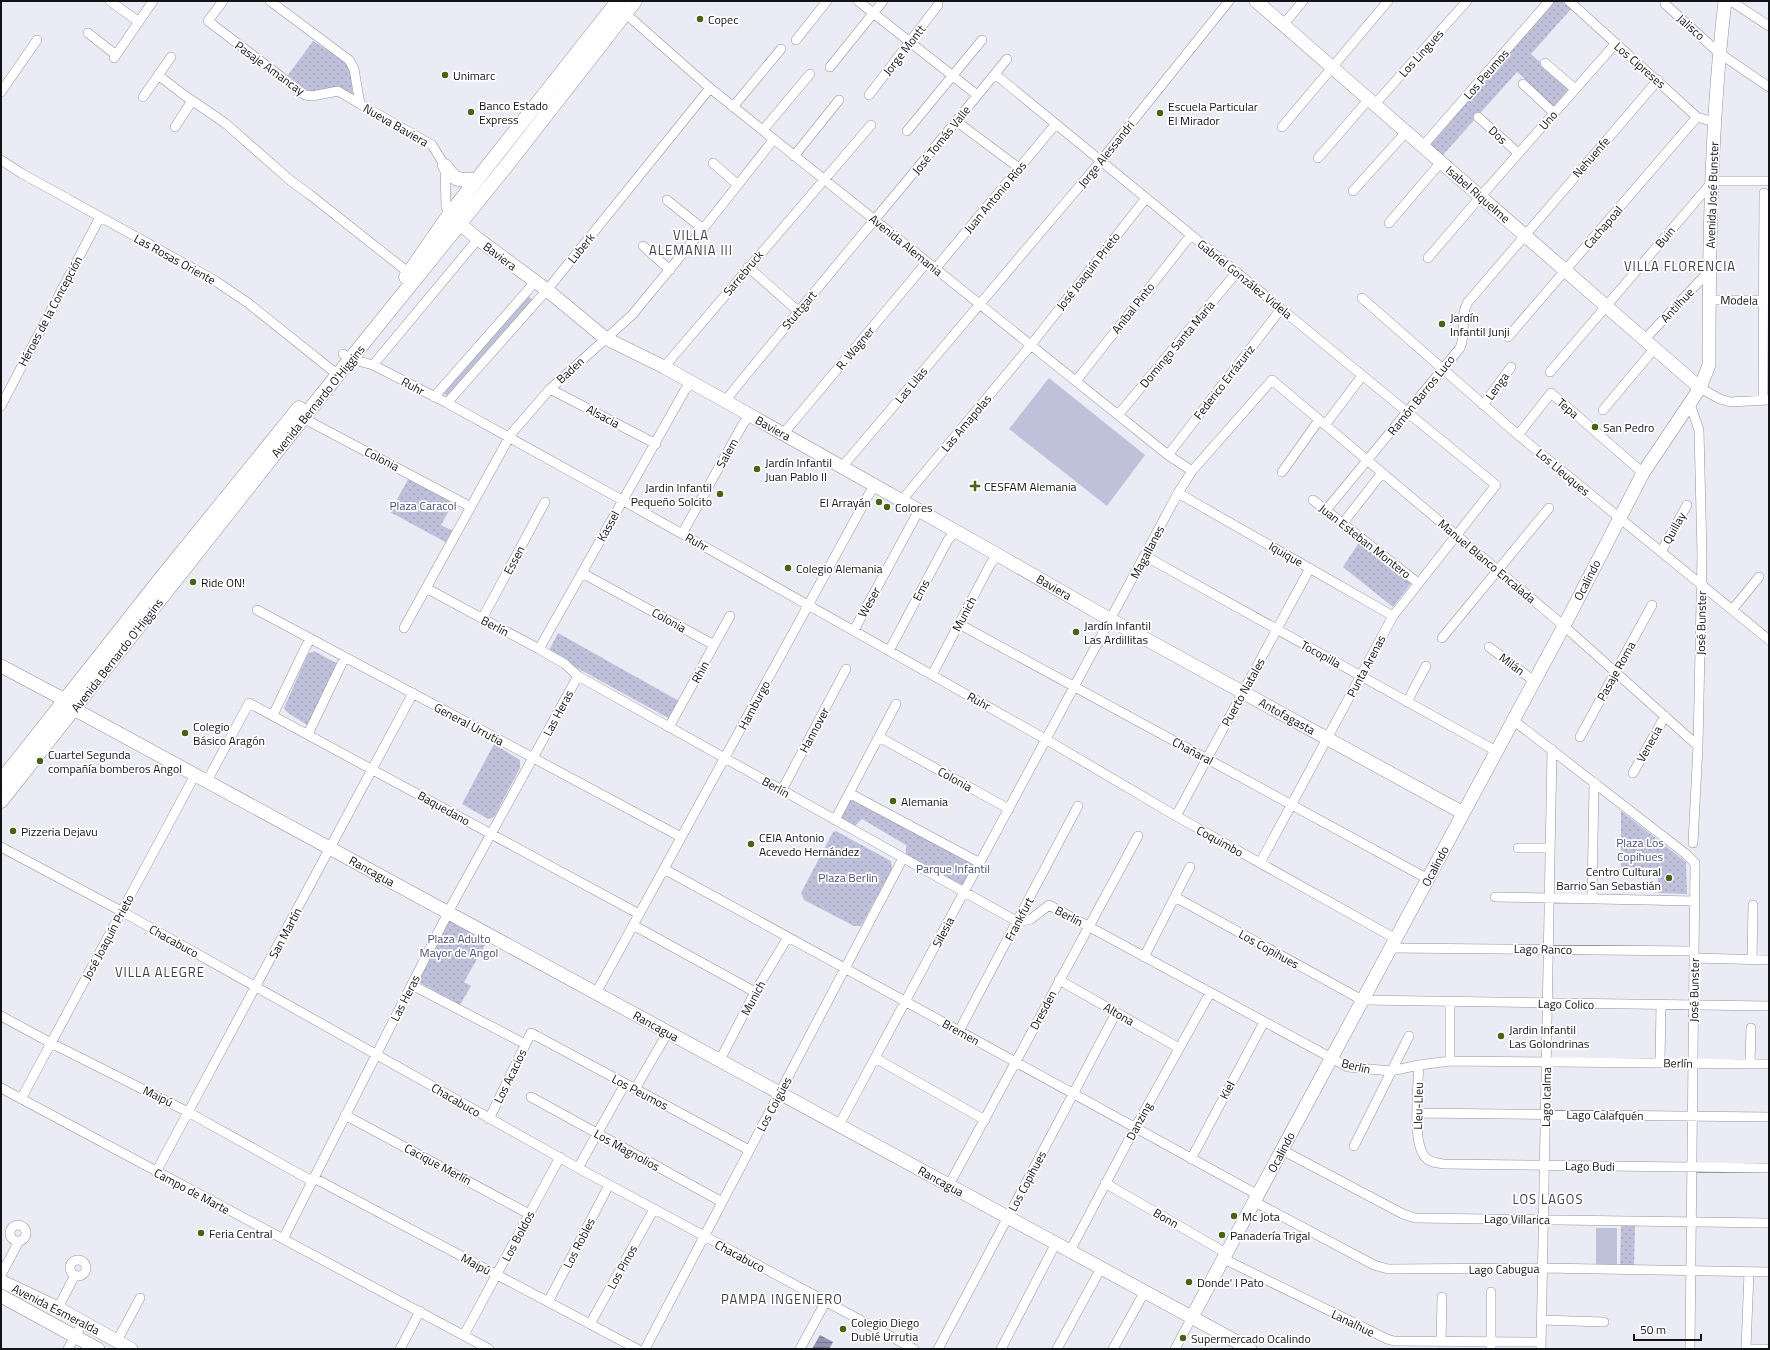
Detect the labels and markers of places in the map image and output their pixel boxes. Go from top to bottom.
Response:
place label: Copec [708,10,738,29]
marker: Copec [695,14,705,24]
place label: Unimarc [453,66,495,85]
marker: Unimarc [440,70,450,80]
place label: Banco Estado Express [479,96,548,129]
place label: Escuela Particular El Mirador [1168,97,1258,130]
marker: Banco Estado Express [466,107,476,117]
marker: Escuela Particular El Mirador [1155,108,1165,118]
place label: Jardín Infantil Junji [1450,308,1510,341]
marker: Jardín Infantil Junji [1437,319,1447,329]
place label: San Pedro [1603,418,1654,437]
marker: San Pedro [1590,422,1600,432]
place label: Jardín Infantil Juan Pablo II [765,453,832,486]
marker: Jardín Infantil Juan Pablo II [752,464,762,474]
place label: CESFAM Alemania [984,477,1077,496]
place label: Jardin Infantil Pequeño Solcito [631,478,712,511]
marker: CESFAM Alemania [969,480,981,492]
marker: Jardin Infantil Pequeño Solcito [715,489,725,499]
place label: El Arrayán [819,493,871,512]
marker: El Arrayán [874,497,884,507]
place label: Colores [895,498,933,517]
marker: Colores [882,502,892,512]
place label: Colegio Alemania [796,559,882,578]
marker: Colegio Alemania [783,563,793,573]
place label: Ride ON! [201,573,245,592]
marker: Ride ON! [188,577,198,587]
place label: Jardín Infantil Las Ardillitas [1084,616,1151,649]
marker: Jardín Infantil Las Ardillitas [1071,627,1081,637]
place label: Colegio Básico Aragón [193,717,265,750]
marker: Colegio Básico Aragón [180,728,190,738]
place label: Cuartel Segunda compañía bomberos Angol [48,745,182,778]
marker: Cuartel Segunda compañía bomberos Angol [35,756,45,766]
place label: Alemania [901,792,948,811]
marker: Alemania [888,796,898,806]
place label: Pizzeria Dejavu [21,822,98,841]
marker: Pizzeria Dejavu [8,826,18,836]
place label: CEIA Antonio Acevedo Hernández [759,828,859,861]
marker: CEIA Antonio Acevedo Hernández [746,839,756,849]
place label: Centro Cultural Barrio San Sebastián [1556,862,1661,895]
marker: Centro Cultural Barrio San Sebastián [1664,873,1674,883]
place label: Jardin Infantil Las Golondrinas [1509,1020,1590,1053]
marker: Jardin Infantil Las Golondrinas [1496,1031,1506,1041]
place label: Mc Jota [1242,1207,1280,1226]
marker: Mc Jota [1229,1211,1239,1221]
place label: Feria Central [209,1224,273,1243]
place label: Panadería Trigal [1230,1226,1310,1245]
marker: Feria Central [196,1228,206,1238]
marker: Panadería Trigal [1217,1230,1227,1240]
place label: Donde' l Pato [1197,1273,1264,1292]
marker: Donde' l Pato [1184,1277,1194,1287]
place label: Colegio Diego Dublé Urrutia [851,1313,919,1346]
marker: Colegio Diego Dublé Urrutia [838,1324,848,1334]
place label: Supermercado Ocalindo [1191,1329,1311,1348]
marker: Supermercado Ocalindo [1178,1333,1188,1343]

